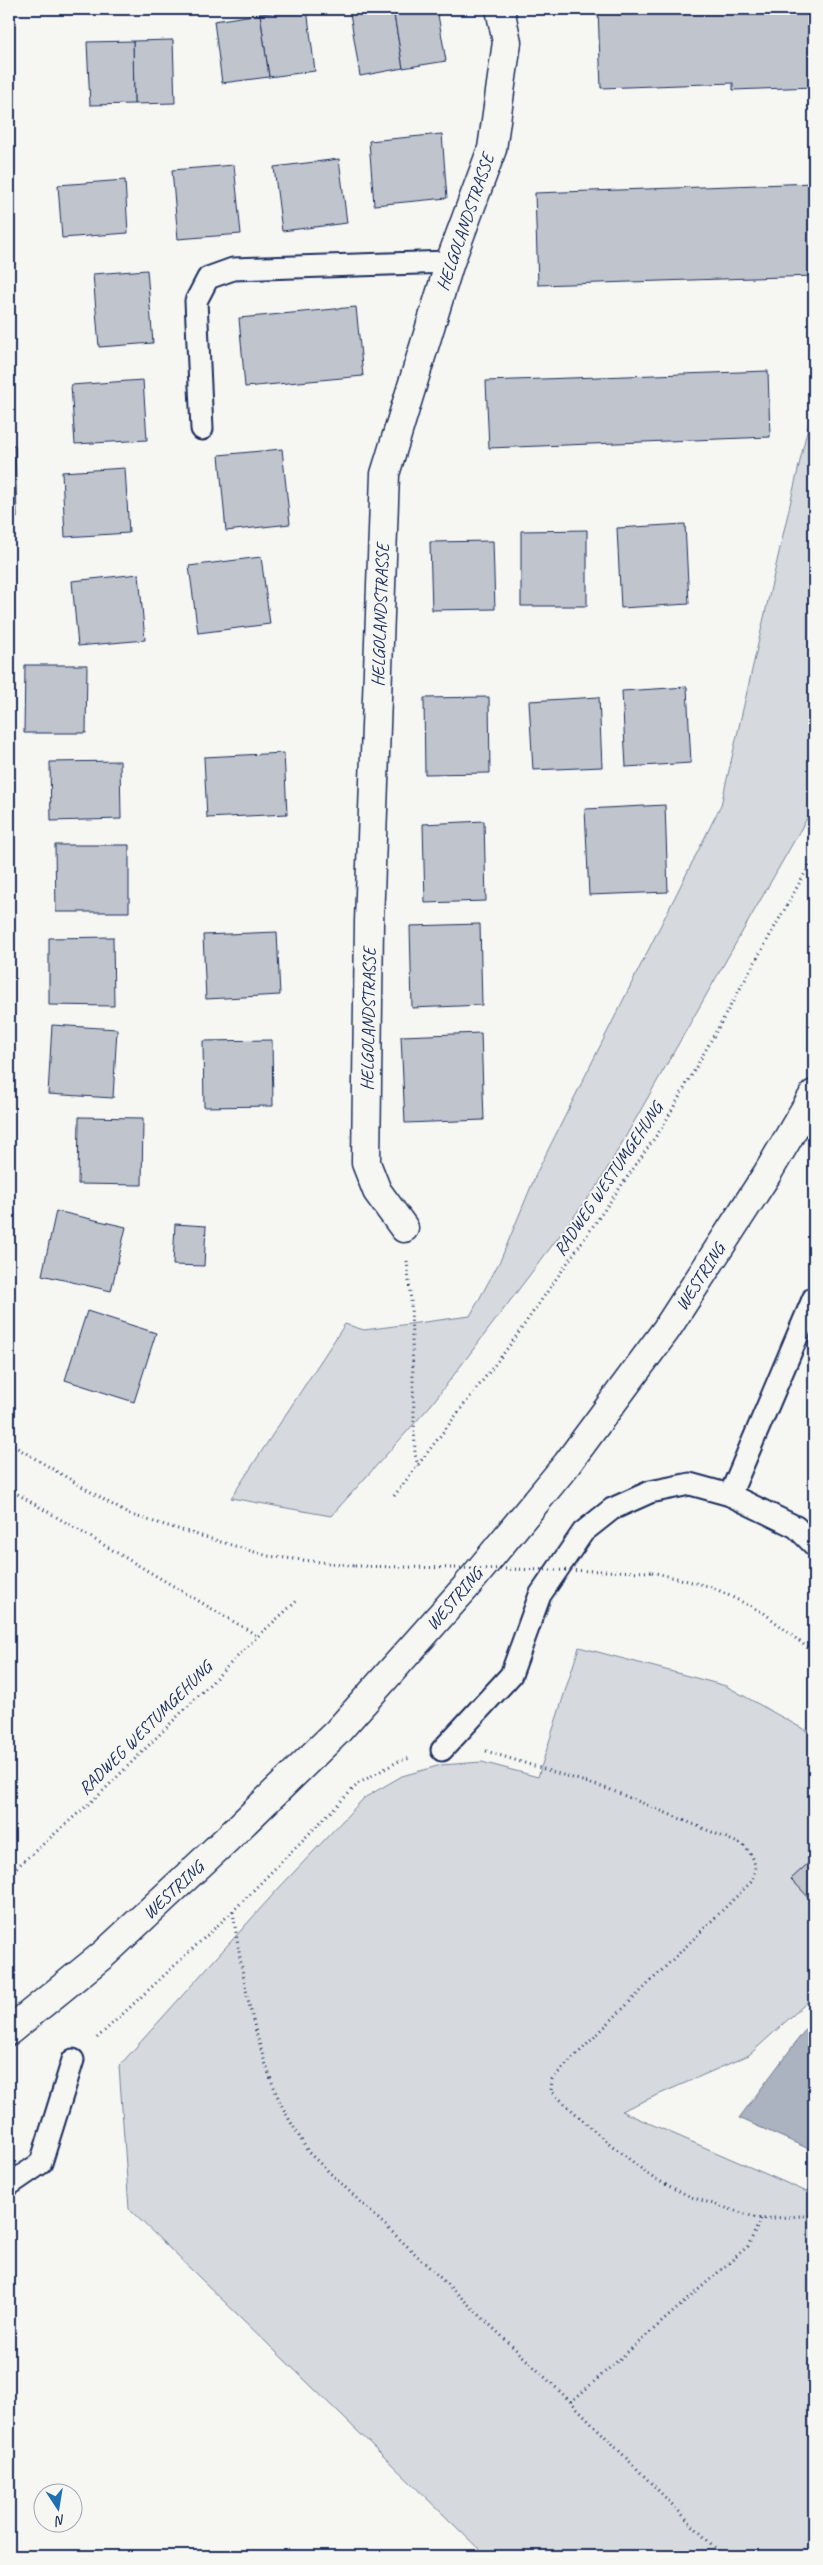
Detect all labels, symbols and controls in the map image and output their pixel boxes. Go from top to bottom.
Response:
street label: HELGOLANDSTRASSE [431,149,499,293]
street label: HELGOLANDSTRASSE [367,541,394,687]
street label: HELGOLANDSTRASSE [356,945,380,1091]
street label: RADWEG WESTUMGEHUNG [549,1096,669,1260]
street label: WESTRING [670,1237,731,1314]
street label: WESTRING [421,1561,489,1635]
street label: RADWEG WESTUMGEHUNG [74,1655,218,1799]
street label: WESTRING [138,1854,210,1924]
north arrow [32,2482,82,2532]
text: N [52,2511,67,2530]

